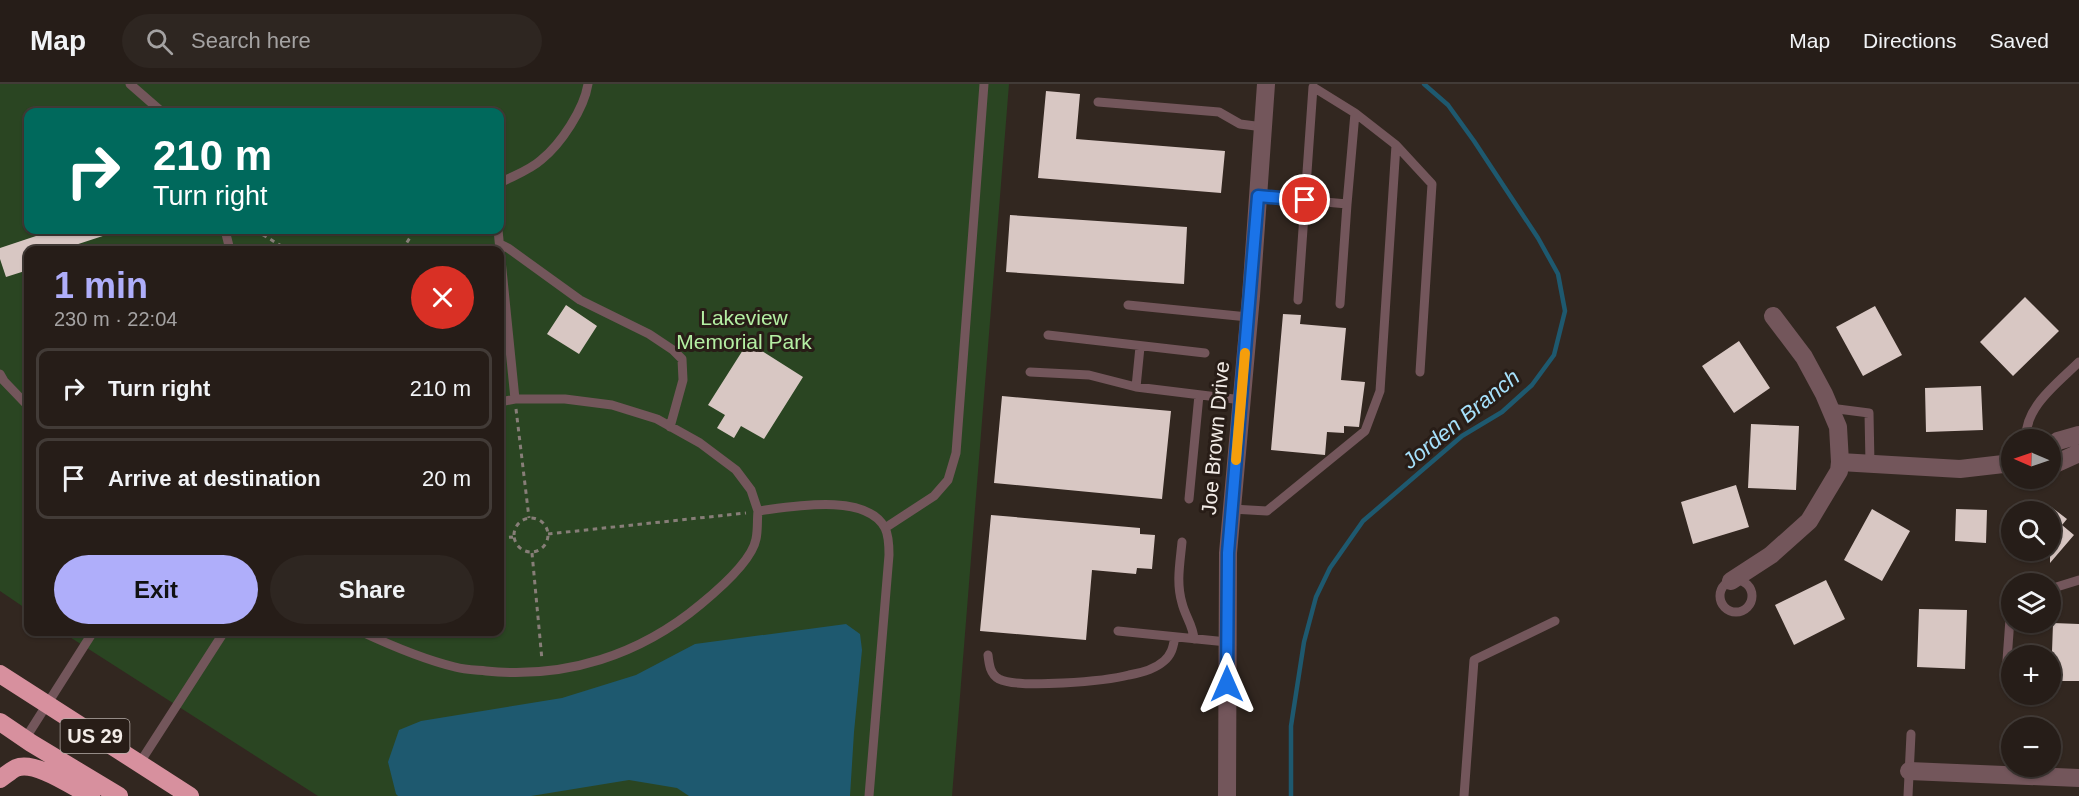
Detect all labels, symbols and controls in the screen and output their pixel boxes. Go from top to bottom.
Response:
search box [122,14,542,68]
text: Map [30,25,86,56]
icon: search [143,25,176,58]
text: Search here [191,28,311,53]
text: Map [1789,29,1830,52]
text: Directions [1863,29,1956,52]
text: Saved [1989,29,2049,52]
icon: right [54,132,132,210]
text: 210 m [153,132,272,179]
pin [1279,174,1330,225]
text: Turn right [153,181,268,211]
icon: arrive [1288,183,1321,216]
text: 1 min [54,265,148,306]
button: close [411,266,474,329]
park label: Lakeview Memorial Park [676,306,812,353]
text: 230 m · 22:04 [54,308,177,330]
street label: Joe Brown Drive [1197,360,1233,516]
water label: Jorden Branch [1397,364,1524,474]
icon: right [57,372,90,405]
text: Turn right [108,376,210,401]
text: 210 m [410,376,471,401]
north arrow [2001,429,2061,489]
map controls [2001,429,2061,777]
icon: arrive [57,462,90,495]
text: Arrive at destination [108,466,321,491]
text: 20 m [422,466,471,491]
button: search [2001,501,2061,561]
button: Exit [54,555,258,624]
button: Share [270,555,474,624]
button: layers [2001,573,2061,633]
button: + [2001,645,2061,705]
position arrow [1195,652,1259,716]
button: − [2001,717,2061,777]
road number: US 29 [60,719,130,753]

